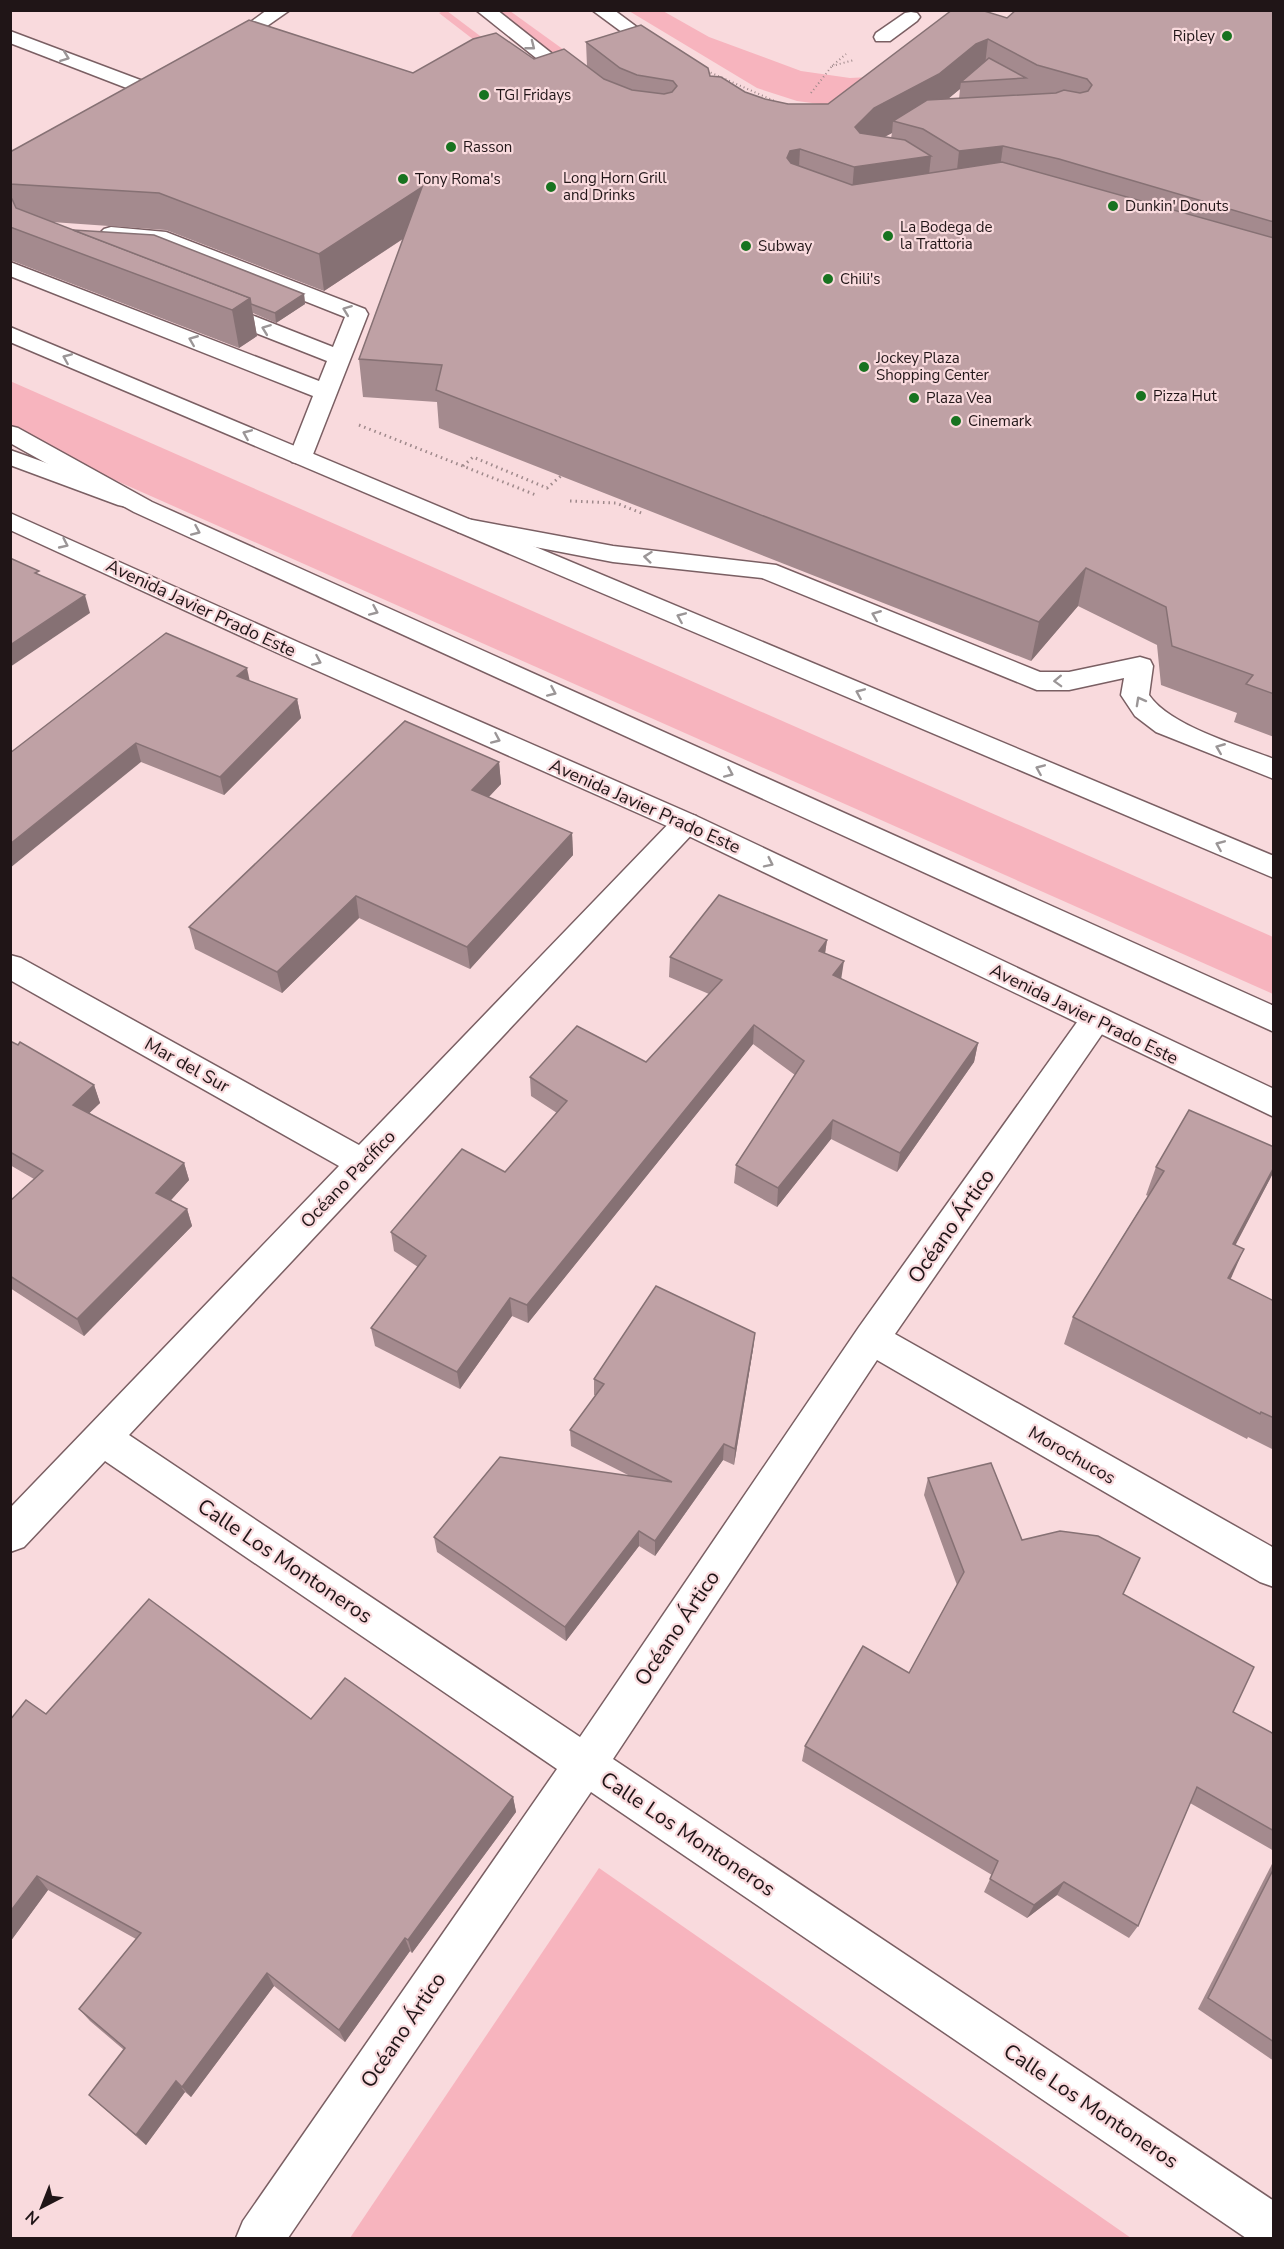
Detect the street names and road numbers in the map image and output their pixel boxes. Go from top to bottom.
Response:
street label: Avenida Javier Prado Este [102,553,300,663]
street label: Avenida Javier Prado Este [546,753,744,859]
street label: Avenida Javier Prado Este [986,958,1182,1070]
street label: Mar del Sur [140,1032,234,1098]
street label: Océano Pacífico [295,1125,401,1233]
street label: Océano Ártico [901,1163,1001,1289]
street label: Morochucos [1024,1420,1120,1490]
street label: Calle Los Montoneros [192,1492,378,1630]
street label: Océano Ártico [628,1565,726,1691]
street label: Calle Los Montoneros [595,1765,781,1903]
street label: Océano Ártico [354,1967,452,2093]
street label: Calle Los Montoneros [998,2037,1184,2175]

